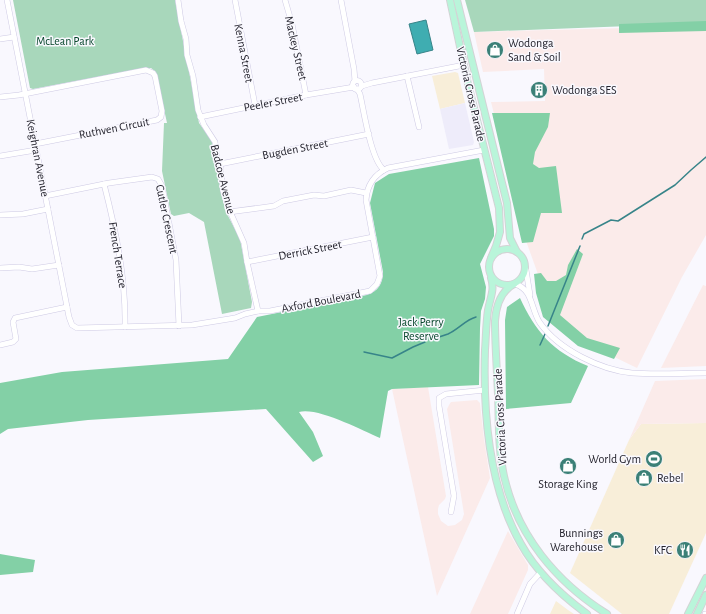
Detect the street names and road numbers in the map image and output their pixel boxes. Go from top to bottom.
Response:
street label: Mackey Street [282,15,309,82]
street label: Kenna Street [232,22,256,84]
street label: Victoria Cross Parade [454,45,488,143]
street label: Peeler Street [243,90,303,114]
street label: Ruthven Circuit [78,115,150,141]
street label: Keighran Avenue [25,118,51,198]
street label: Bugden Street [261,137,329,161]
street label: Badcoe Avenue [209,143,237,215]
street label: Cutler Crescent [154,183,180,255]
street label: French Terrace [107,221,129,289]
street label: Derrick Street [277,238,343,262]
street label: Axford Boulevard [280,287,362,315]
street label: Victoria Cross Parade [491,368,509,466]

